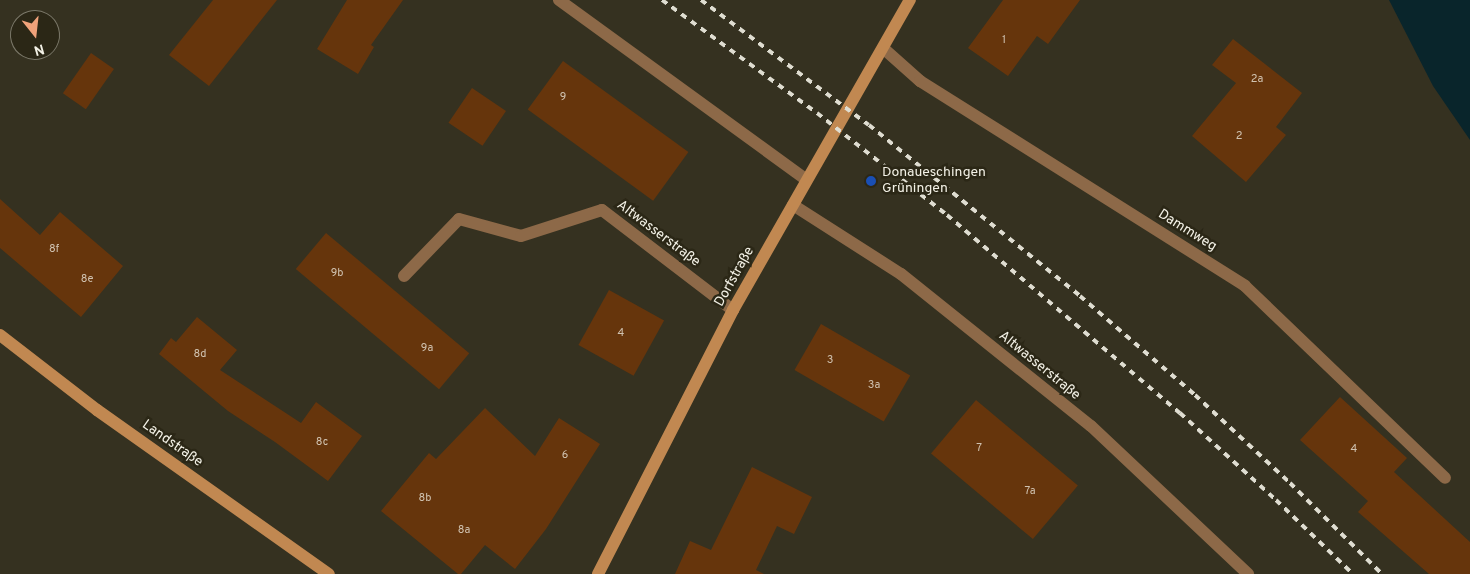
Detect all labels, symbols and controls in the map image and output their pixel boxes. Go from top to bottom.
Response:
north arrow [10,10,60,60]
house number: 1 [1002,33,1006,47]
text: N [32,39,46,58]
house number: 2a [1251,72,1263,86]
house number: 9 [560,90,566,104]
house number: 2 [1236,129,1242,143]
place label: Donaueschingen Grüningen [882,165,986,198]
marker: Donaueschingen Grüningen [864,174,878,188]
street label: Altwasserstraße [613,197,703,271]
street label: Dammweg [1155,206,1219,256]
house number: 8f [49,242,59,256]
street label: Dorfstraße [712,244,758,310]
house number: 9b [331,266,343,280]
house number: 8e [81,272,93,286]
house number: 4 [618,326,624,340]
street label: Altwasserstraße [995,328,1083,404]
house number: 9a [421,341,433,355]
house number: 8d [193,347,207,361]
house number: 3 [827,353,833,367]
house number: 3a [868,378,880,392]
street label: Landstraße [138,417,206,471]
house number: 8c [316,435,328,449]
house number: 7 [976,441,982,455]
house number: 4 [1351,442,1357,456]
house number: 6 [562,448,568,462]
house number: 7a [1024,484,1036,498]
house number: 8b [419,491,431,505]
house number: 8a [458,523,470,537]

